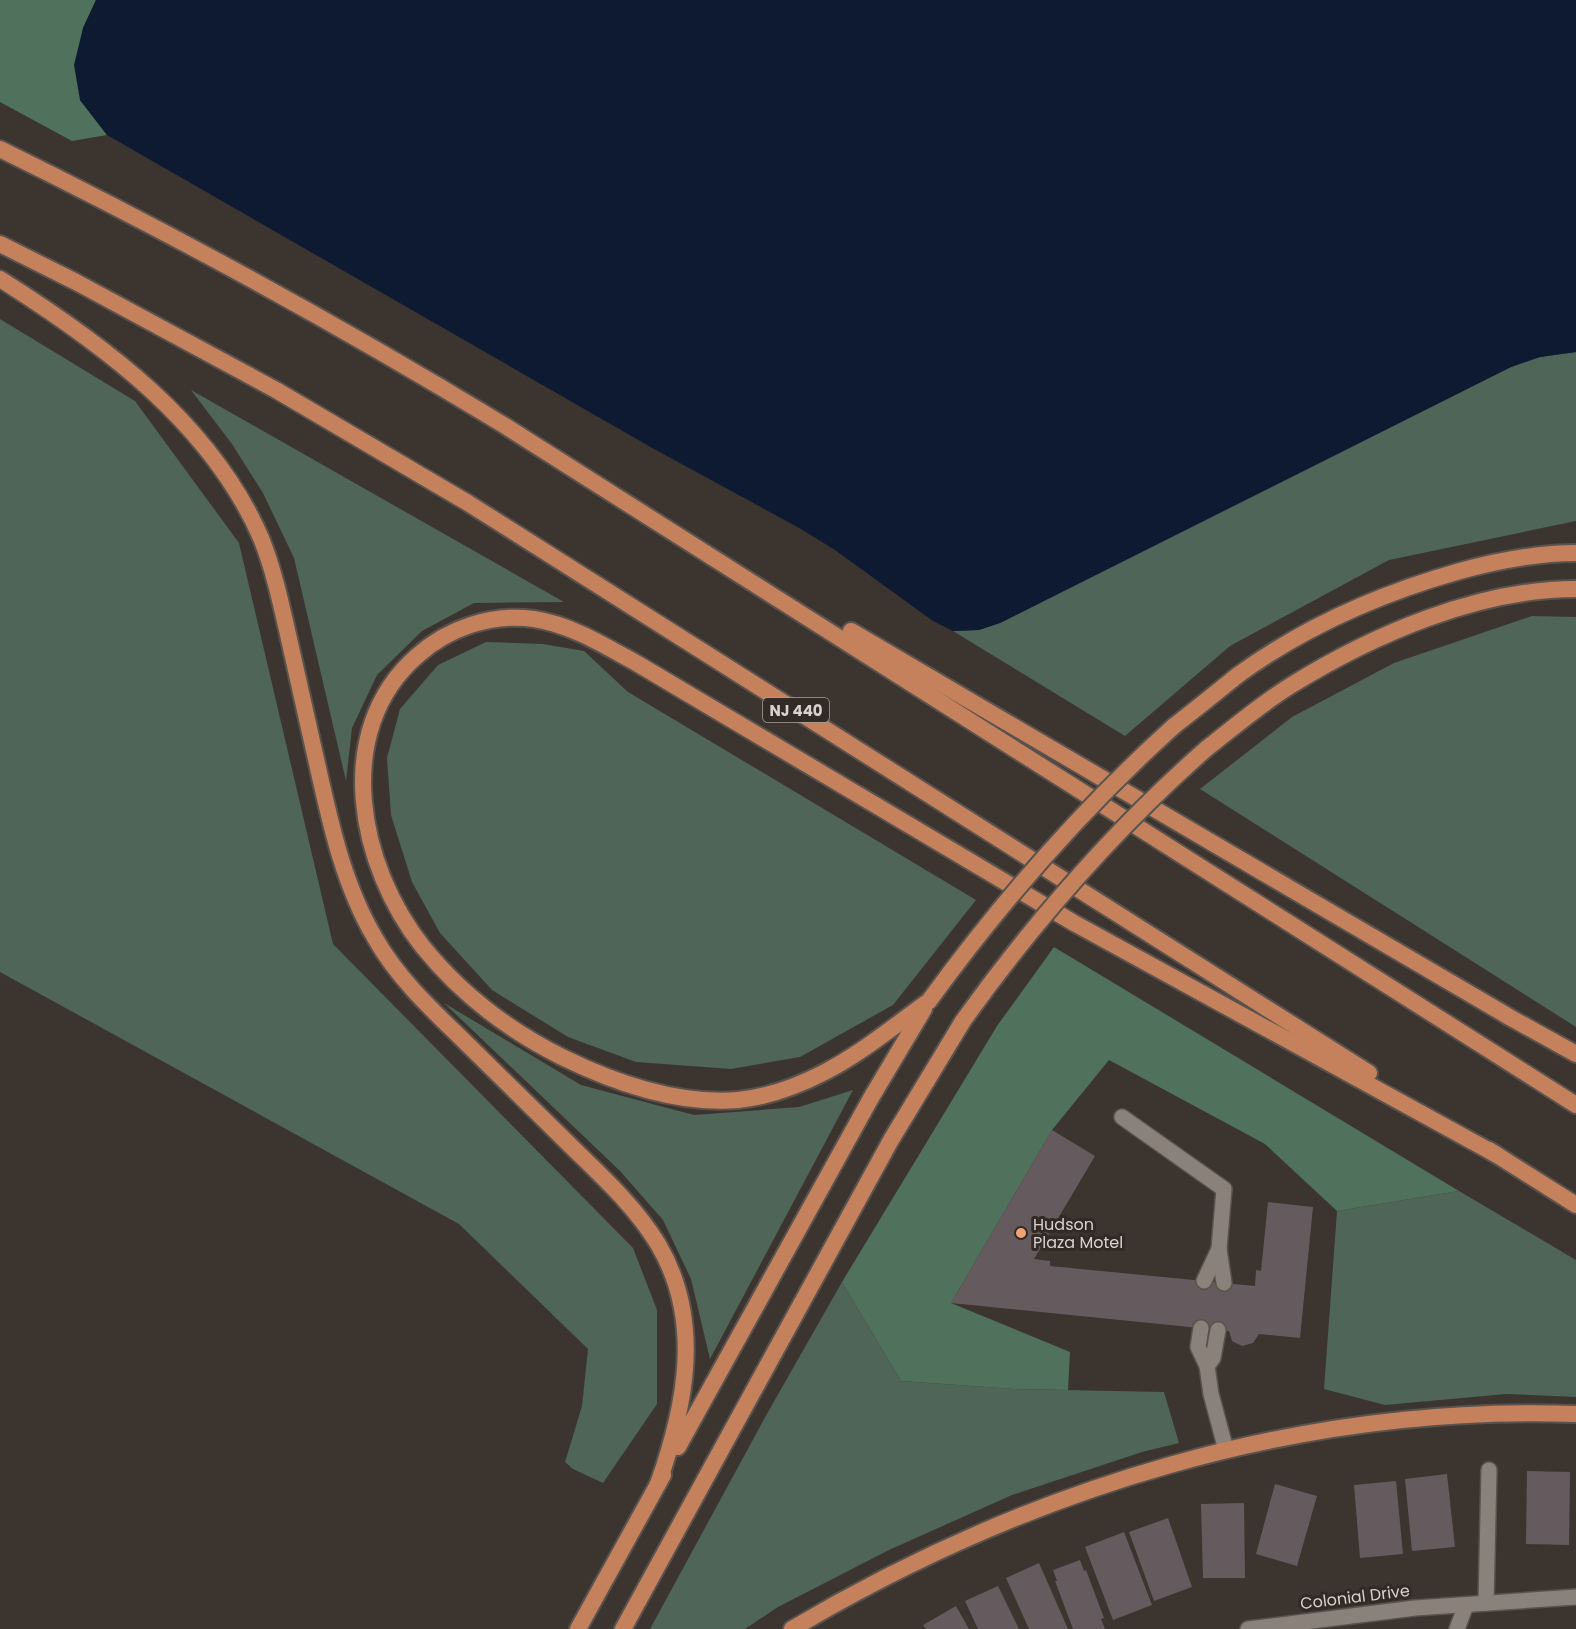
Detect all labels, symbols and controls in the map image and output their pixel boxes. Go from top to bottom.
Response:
road number: NJ 440 [763,698,829,722]
place label: Hudson Plaza Motel [1033,1213,1123,1254]
marker: Hudson Plaza Motel [1014,1226,1028,1240]
street label: Colonial Drive [1299,1579,1411,1615]

